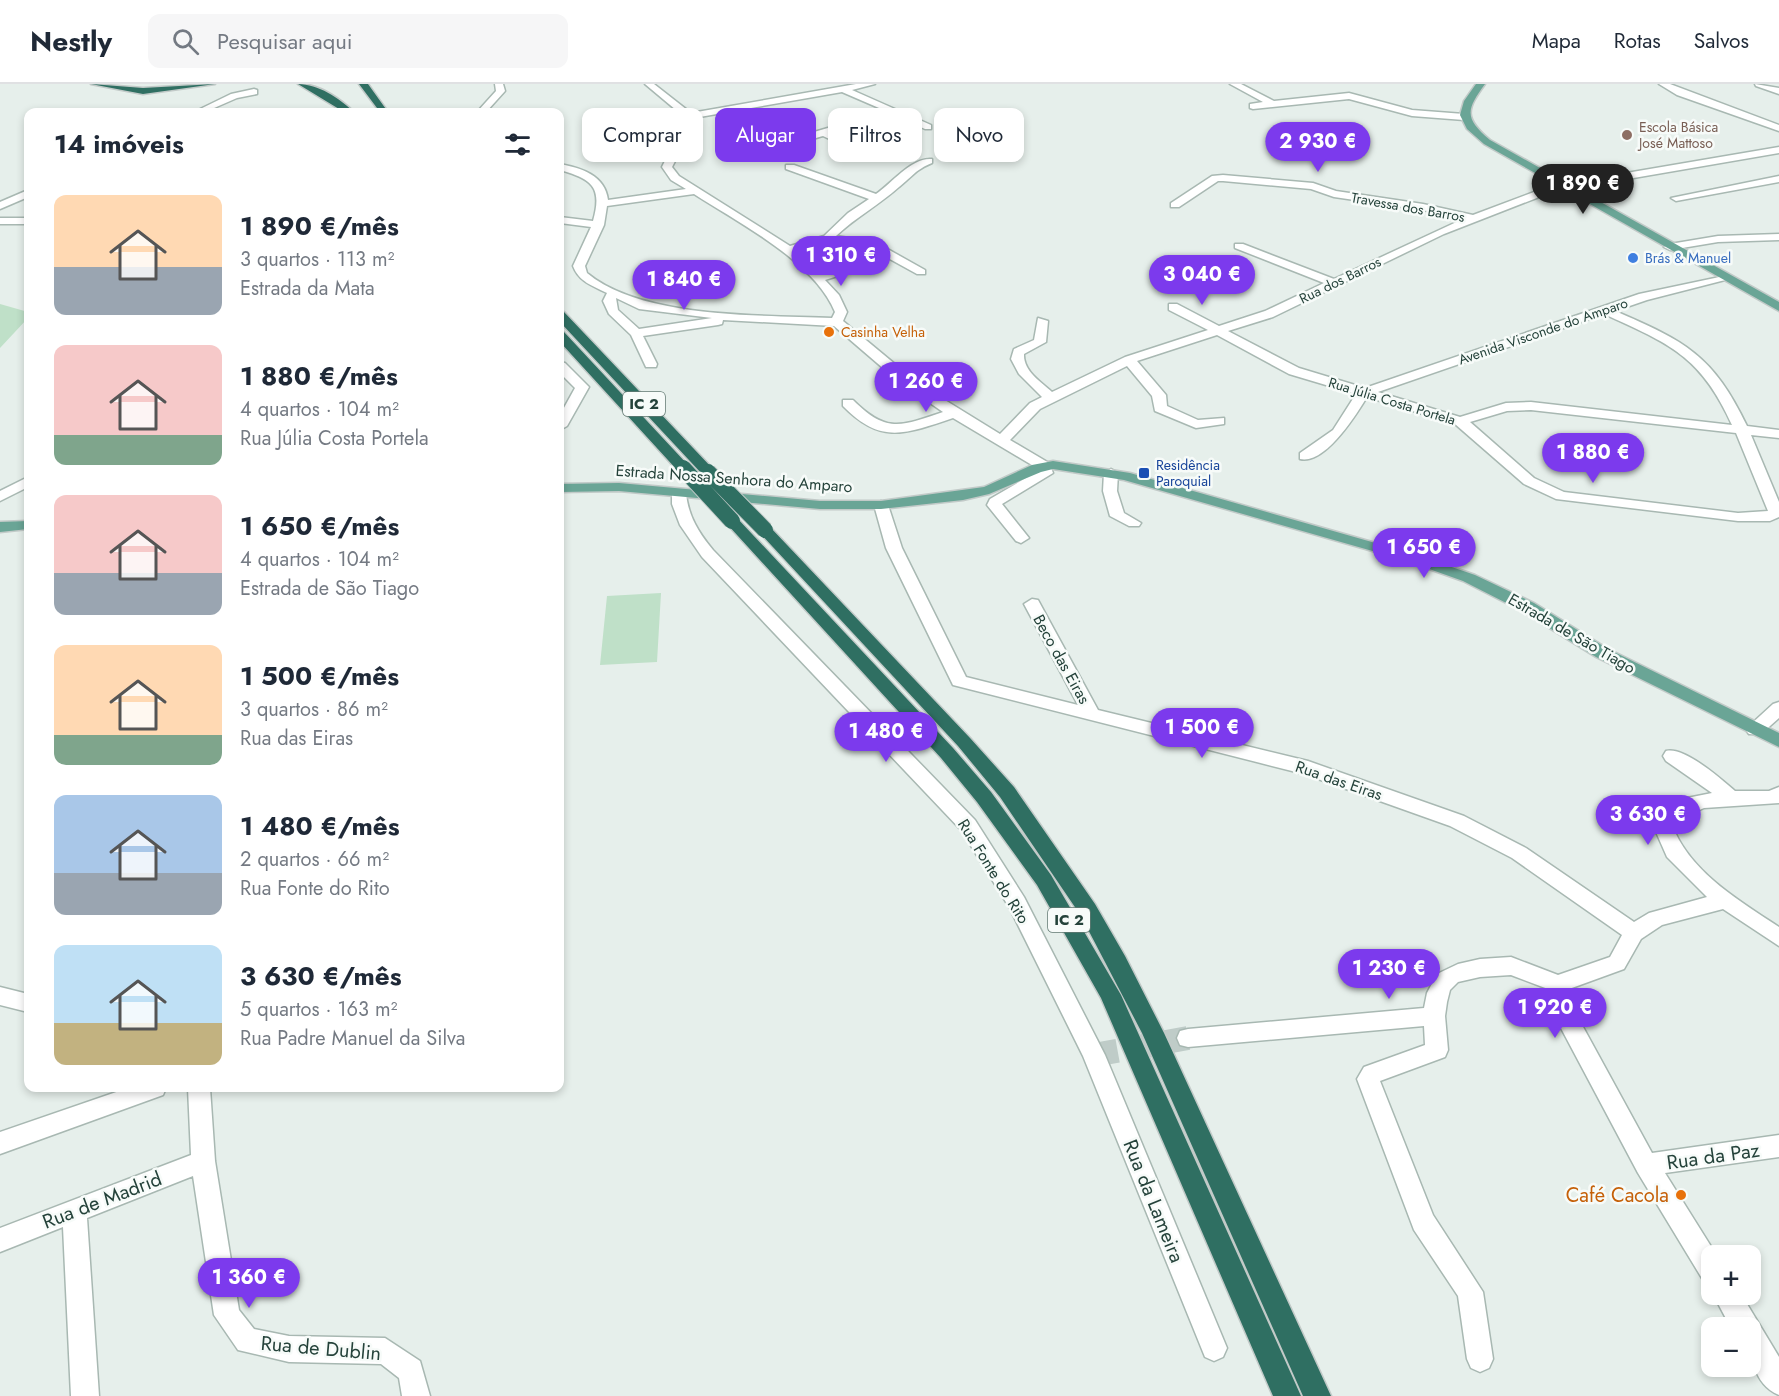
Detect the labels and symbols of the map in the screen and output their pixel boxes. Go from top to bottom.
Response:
place label: Escola Básica José Mattoso [1637,117,1718,153]
pin: 2 930 € [1263,122,1373,173]
marker: Escola Básica José Mattoso [1620,128,1634,142]
pin: 1 890 € [1528,164,1638,215]
street label: Travessa dos Barros [1350,187,1467,227]
pin: 1 310 € [786,236,896,287]
place label: Brás & Manuel [1645,248,1731,268]
street label: Rua dos Barros [1296,251,1385,308]
marker: Brás & Manuel [1626,251,1640,265]
pin: 3 040 € [1147,255,1257,306]
pin: 1 840 € [629,260,739,311]
street label: Avenida Visconde do Amparo [1456,292,1631,369]
place label: Casinha Velha [841,322,925,342]
marker: Casinha Velha [822,325,836,339]
pin: 1 260 € [871,362,981,413]
street label: Rua Júlia Costa Portela [1326,372,1458,430]
road number: IC 2 [623,392,665,416]
pin: 1 880 € [1538,433,1648,484]
place label: Residência Paroquial [1156,455,1220,491]
street label: Estrada Nossa Senhora do Amparo [615,459,853,498]
marker: Residência Paroquial [1137,466,1151,480]
pin: 1 650 € [1369,528,1479,579]
street label: Estrada de São Tiago [1504,588,1640,679]
street label: Beco das Eiras [1028,610,1096,708]
pin: 1 500 € [1147,708,1257,759]
pin: 1 480 € [831,712,941,763]
street label: Rua das Eiras [1292,755,1385,806]
pin: 3 630 € [1593,795,1703,846]
street label: Rua Fonte do Rito [952,814,1035,928]
road number: IC 2 [1048,908,1090,932]
pin: 1 230 € [1334,949,1444,1000]
pin: 1 920 € [1500,988,1610,1039]
street label: Rua da Lameira [1116,1135,1191,1267]
street label: Rua da Paz [1665,1136,1761,1177]
street label: Rua de Madrid [38,1164,166,1237]
place label: Café Cacola [1566,1181,1669,1210]
marker: Café Cacola [1674,1188,1688,1202]
pin: 1 360 € [194,1258,304,1309]
street label: Rua de Dublin [260,1329,382,1368]

